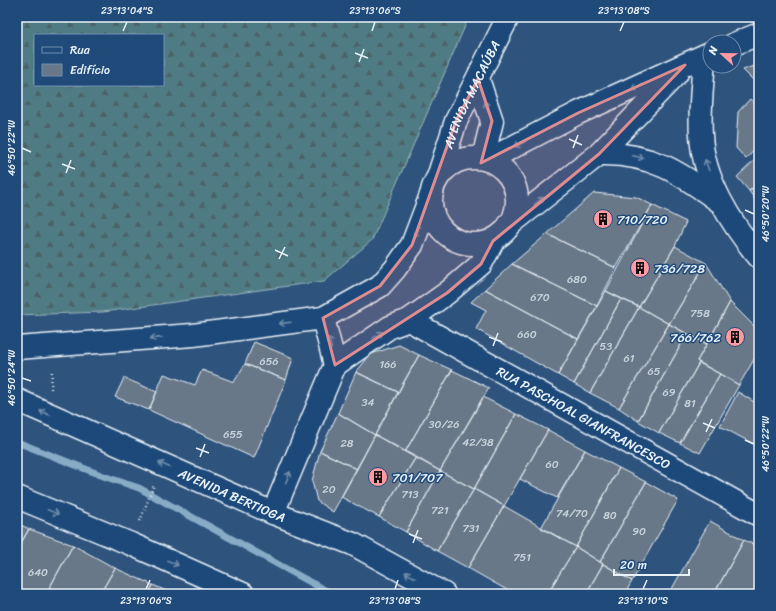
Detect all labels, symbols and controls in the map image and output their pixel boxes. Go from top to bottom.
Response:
text: 23°13'04"S [101,2,154,20]
text: 23°13'06"S [349,2,401,20]
text: 23°13'08"S [598,2,651,20]
legend [34,34,164,86]
north arrow [702,34,742,74]
street label: AVENIDA MACAÚBA [436,36,506,153]
text: Rua [70,39,91,61]
text: N [703,43,724,58]
text: Edifício [70,59,110,81]
one-way arrow [631,84,643,91]
one-way arrow [483,101,491,113]
text: 46°50'22"W [3,120,21,176]
one-way arrow [514,141,526,148]
one-way arrow [631,154,644,161]
one-way arrow [703,159,710,172]
text: 46°50'20"W [757,186,775,242]
one-way arrow [534,197,545,206]
building icon: 710/720 [592,208,614,230]
place label: 710/720 [617,208,668,231]
one-way arrow [413,225,420,238]
building icon: 736/728 [629,257,651,279]
place label: 736/728 [654,257,705,280]
house number: 680 [567,270,587,289]
house number: 670 [530,288,550,307]
house number: 758 [690,304,710,323]
one-way arrow [279,319,292,327]
house number: 660 [517,325,537,344]
place label: 766/762 [670,326,721,349]
building icon: 766/762 [724,326,746,348]
one-way arrow [373,330,384,339]
one-way arrow [149,334,162,341]
one-way arrow [325,337,333,350]
house number: 53 [600,337,612,356]
house number: 61 [624,349,635,368]
text: 46°50'24"W [3,350,21,406]
house number: 656 [259,352,279,371]
house number: 166 [379,355,397,374]
street label: RUA PASCHOAL GIANFRANCESCO [492,359,675,475]
house number: 65 [648,362,661,381]
house number: 69 [662,383,676,402]
house number: 34 [362,393,375,412]
house number: 81 [684,394,696,413]
one-way arrow [39,409,51,416]
house number: 30/26 [428,415,460,434]
text: 46°50'22"W [757,416,775,472]
house number: 655 [223,425,243,444]
house number: 42/38 [462,433,494,452]
house number: 28 [341,434,354,453]
house number: 60 [545,455,559,474]
one-way arrow [158,461,170,468]
street label: AVENIDA BERTIOGA [174,461,289,528]
building icon: 701/707 [367,466,389,488]
place label: 701/707 [392,466,444,489]
one-way arrow [284,471,292,483]
house number: 20 [322,480,336,499]
house number: 713 [401,485,419,504]
house number: 721 [431,501,449,520]
house number: 74/70 [556,504,588,523]
house number: 80 [603,506,617,525]
one-way arrow [47,509,59,516]
house number: 731 [462,519,480,538]
house number: 90 [632,522,646,541]
house number: 751 [513,548,531,567]
scale bar [614,551,689,577]
text: 20 m [620,554,647,576]
one-way arrow [166,560,178,567]
house number: 640 [28,563,48,582]
one-way arrow [404,571,416,578]
text: 23°13'06"S [120,592,172,610]
text: 23°13'08"S [369,592,422,610]
text: 23°13'10"S [618,592,669,610]

